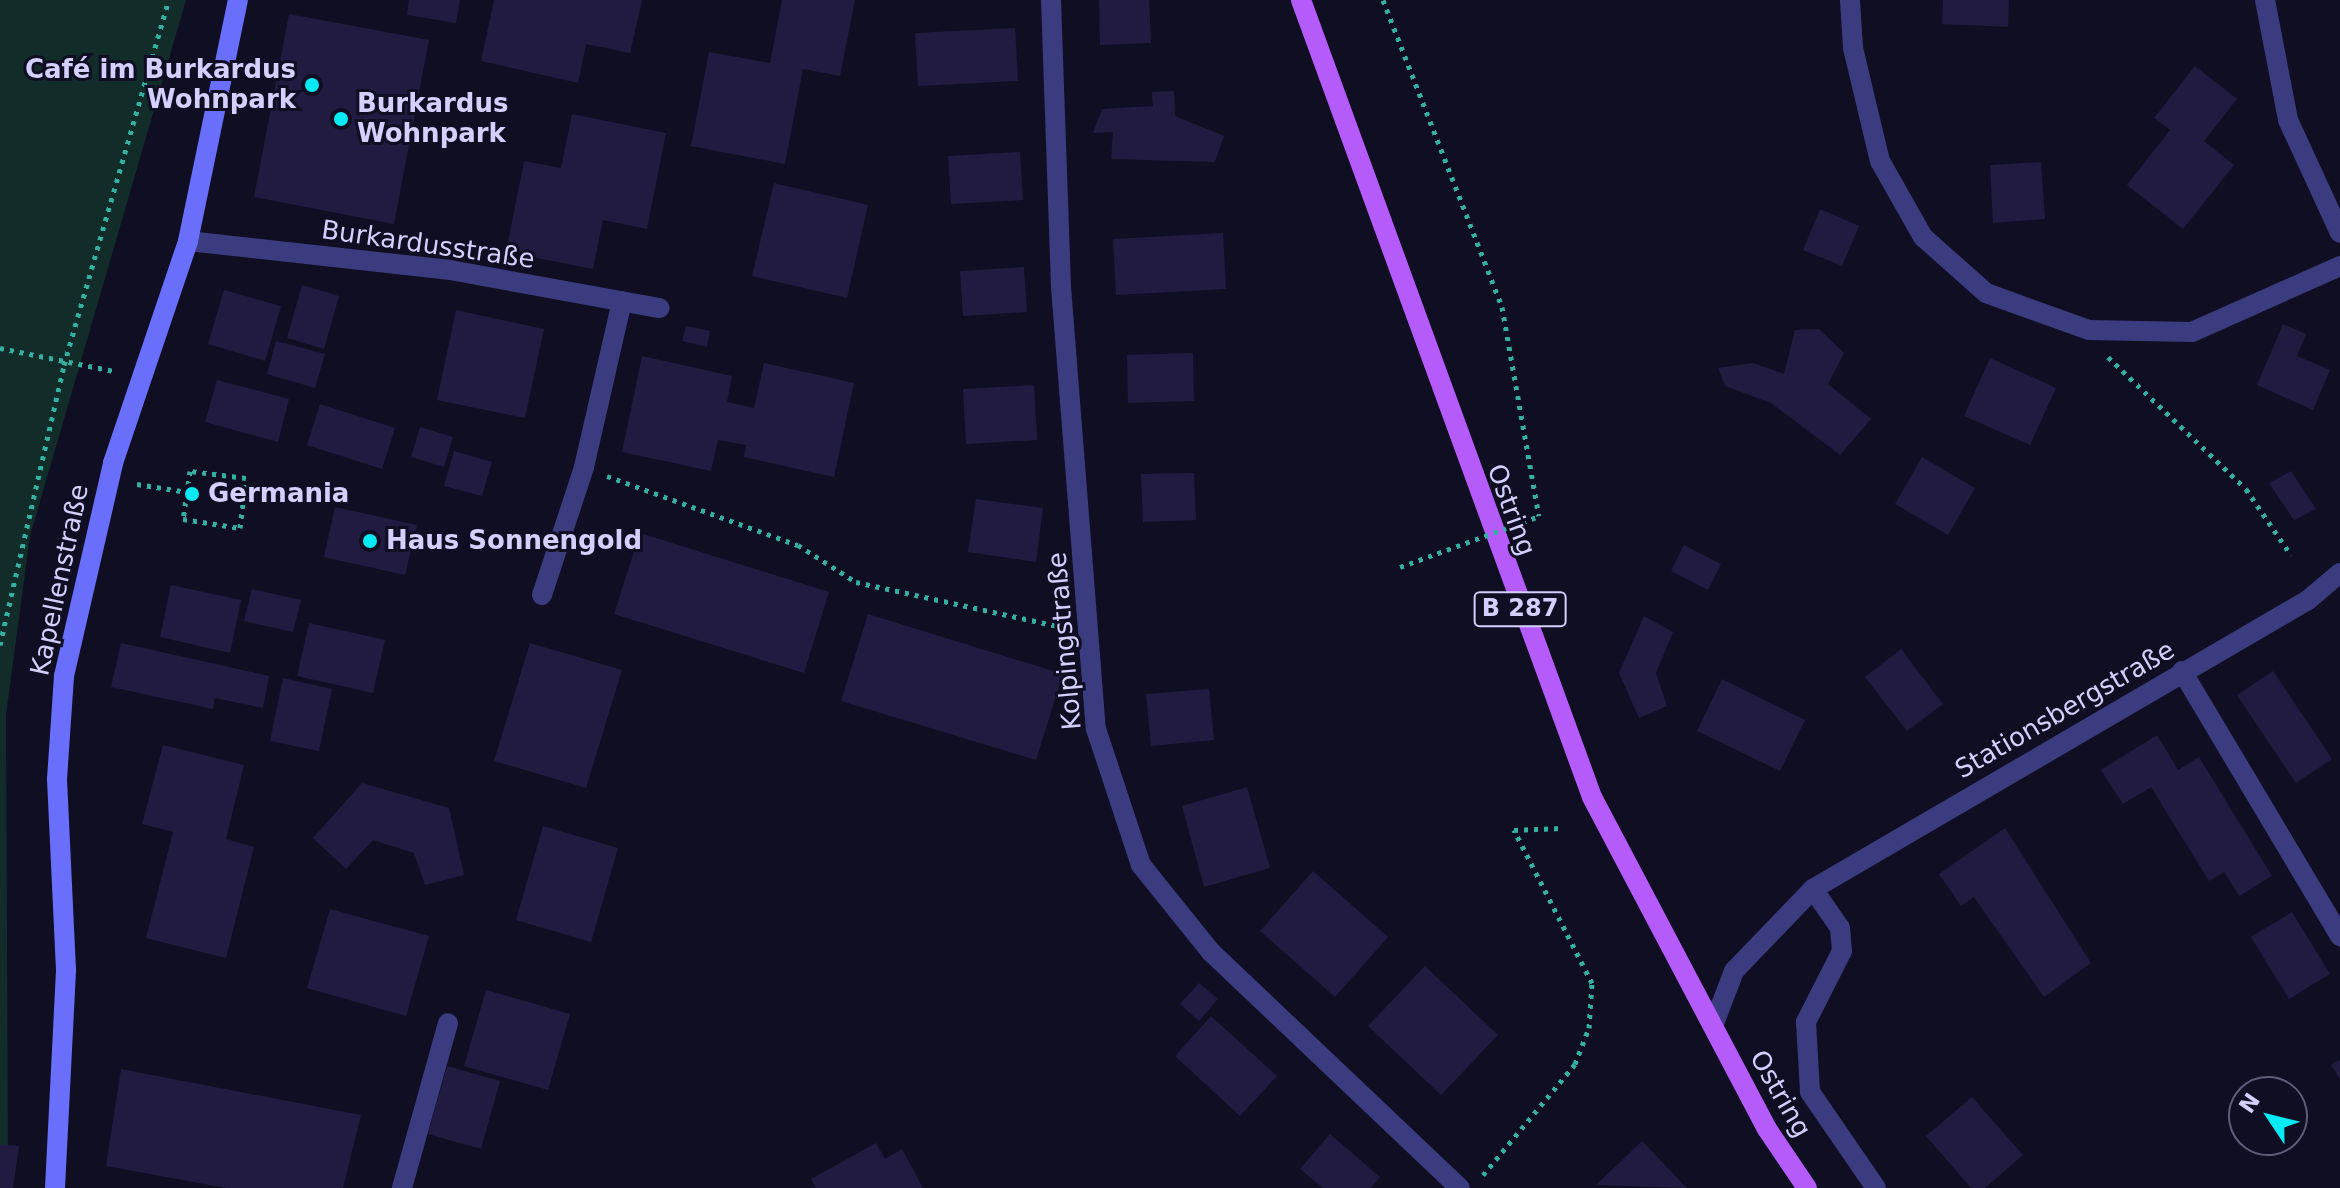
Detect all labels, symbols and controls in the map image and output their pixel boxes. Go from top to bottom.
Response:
place label: Café im Burkardus Wohnpark [25,54,296,116]
marker: Café im Burkardus Wohnpark [303,76,321,94]
place label: Burkardus Wohnpark [357,88,508,150]
marker: Burkardus Wohnpark [332,110,350,128]
street label: Burkardusstraße [319,215,537,275]
street label: Ostring [1480,460,1542,560]
place label: Germania [208,478,349,510]
street label: Kapellenstraße [25,482,95,678]
marker: Germania [183,485,201,503]
place label: Haus Sonnengold [386,525,642,557]
marker: Haus Sonnengold [361,532,379,550]
street label: Kolpingstraße [1042,551,1088,731]
road number: B 287 [1472,589,1568,629]
street label: Stationsbergstraße [1950,635,2180,785]
street label: Ostring [1743,1045,1817,1143]
north arrow [2228,1076,2308,1156]
text: N [2234,1088,2265,1118]

